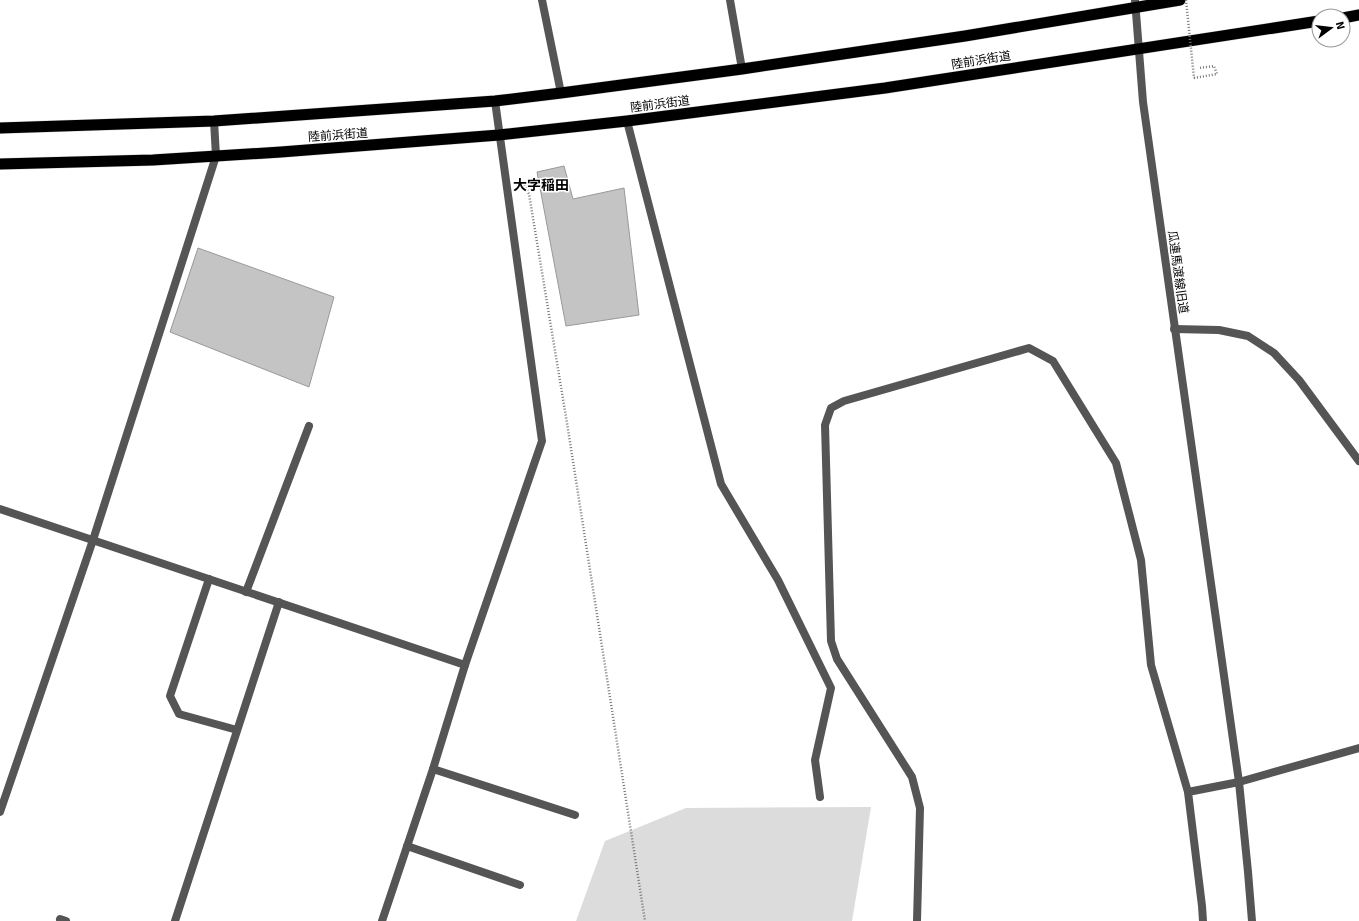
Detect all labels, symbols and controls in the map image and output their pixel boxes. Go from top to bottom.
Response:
north arrow [1311,8,1351,48]
text: N [1333,20,1347,31]
street label: 陸前浜街道 [950,48,1012,73]
street label: 陸前浜街道 [629,93,691,116]
street label: 陸前浜街道 [308,126,368,145]
district label: 大字稲田 [513,177,569,194]
street label: 瓜連馬渡線旧道 [1164,229,1191,315]

